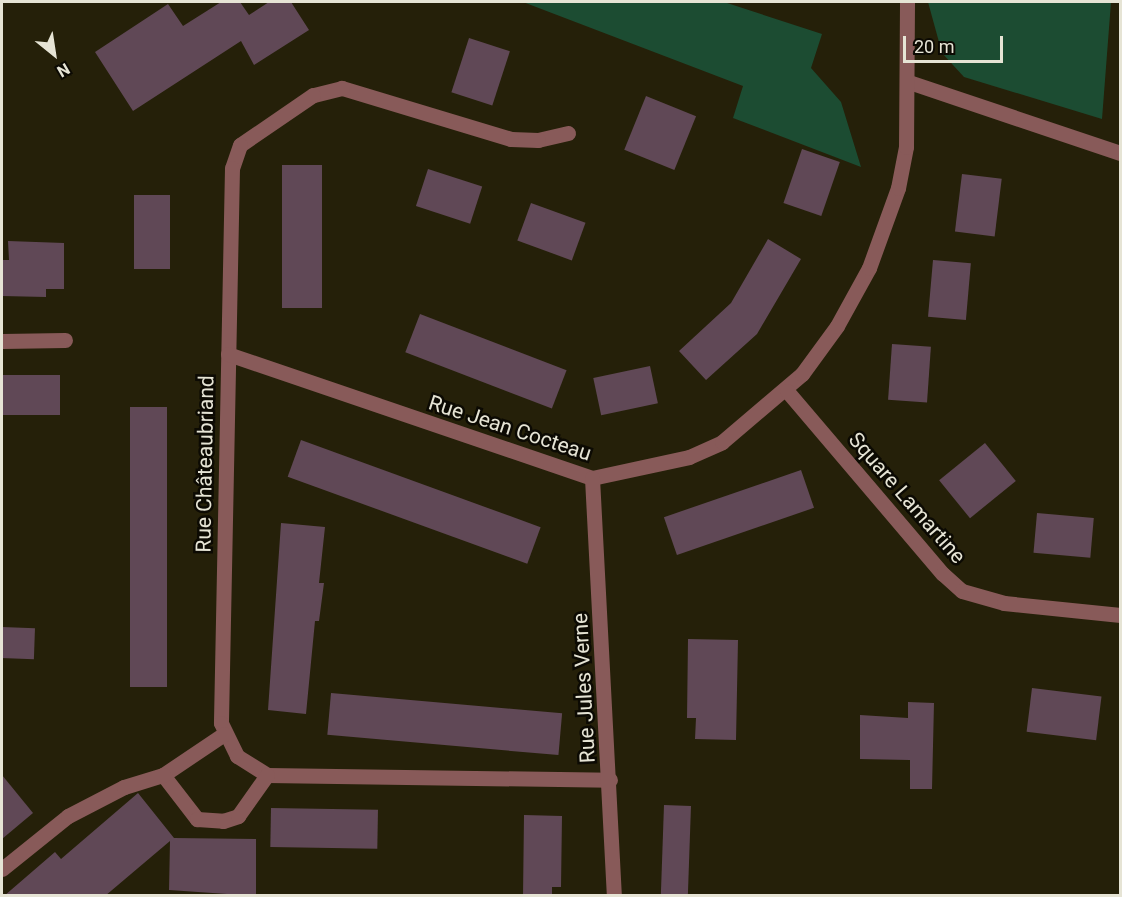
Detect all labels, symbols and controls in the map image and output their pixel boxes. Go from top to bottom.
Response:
north arrow [24,24,84,84]
scale bar [906,24,1006,62]
text: 20 m [914,36,954,57]
text: N [54,59,73,81]
street label: Rue Châteaubriand [191,375,219,553]
street label: Rue Jean Cocteau [426,390,594,466]
street label: Square Lamartine [843,427,971,569]
street label: Rue Jules Verne [567,612,601,764]

